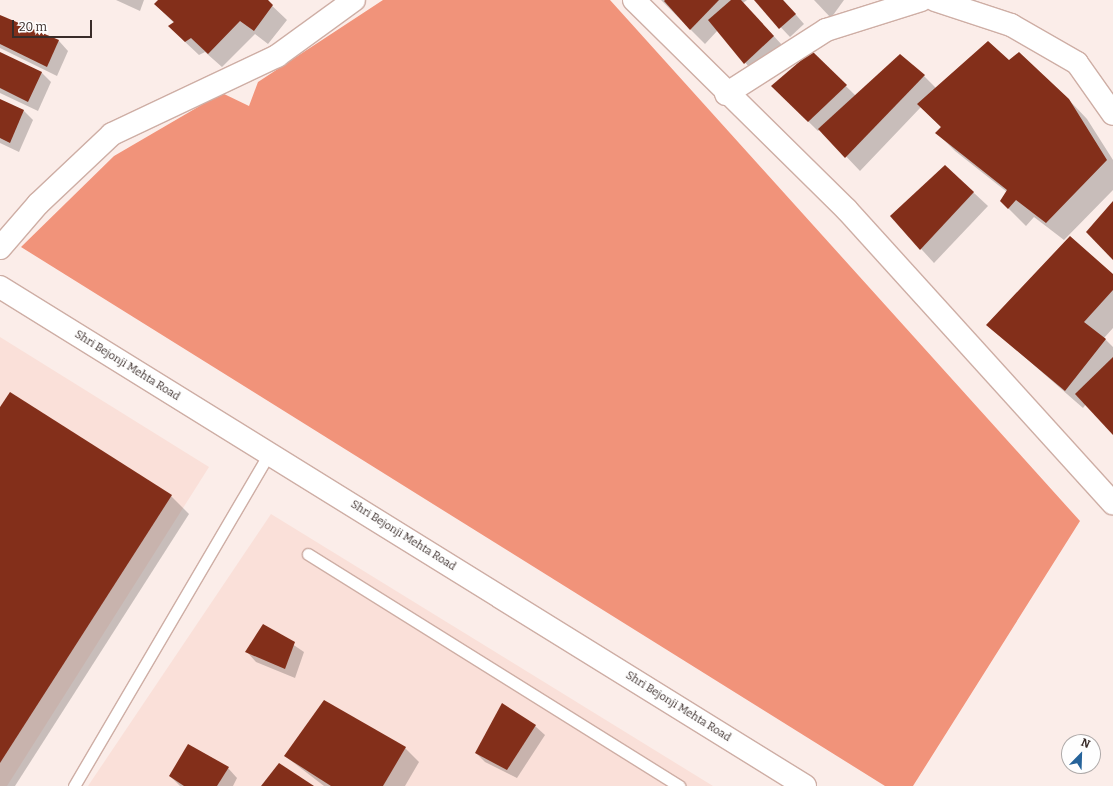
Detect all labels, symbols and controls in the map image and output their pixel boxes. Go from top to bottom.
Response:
scale bar [14,12,94,38]
text: 20 m [19,20,47,34]
street label: Shri Bejonji Mehta Road [72,328,182,404]
street label: Shri Bejonji Mehta Road [348,498,458,574]
street label: Shri Bejonji Mehta Road [623,669,733,745]
north arrow [1061,734,1101,774]
text: N [1079,736,1092,751]

